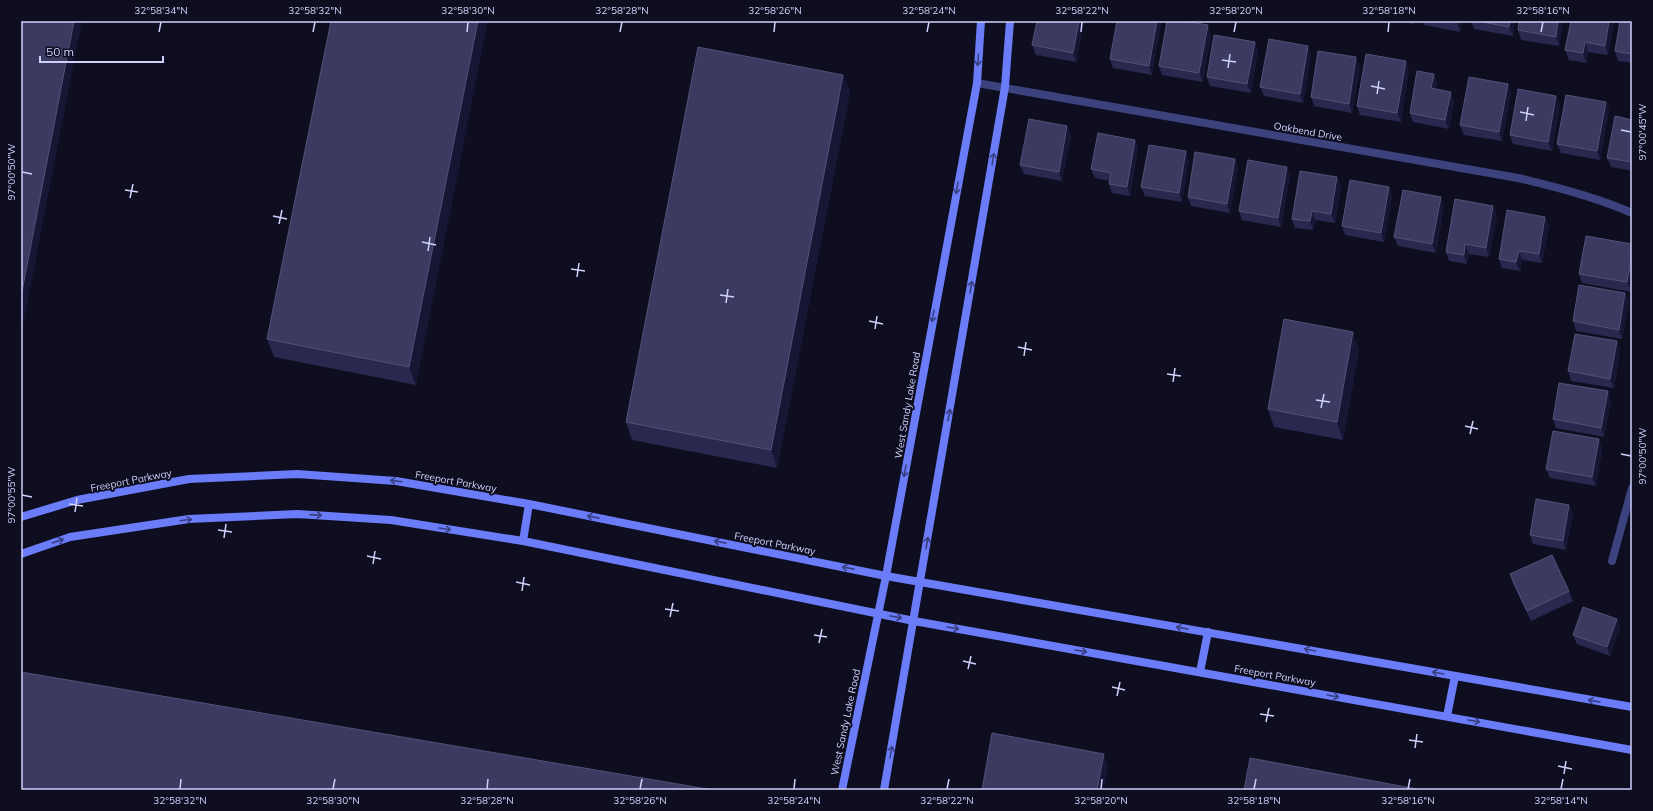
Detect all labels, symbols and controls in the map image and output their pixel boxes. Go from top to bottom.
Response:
text: 32°58'34"N [134,4,188,17]
text: 32°58'32"N [288,4,342,17]
text: 32°58'30"N [441,4,495,17]
text: 32°58'28"N [595,4,649,17]
text: 32°58'26"N [748,4,802,17]
text: 32°58'24"N [902,4,956,17]
text: 32°58'22"N [1055,4,1109,17]
text: 32°58'20"N [1209,4,1263,17]
text: 32°58'18"N [1362,4,1416,17]
text: 32°58'16"N [1516,4,1570,17]
scale bar [40,38,163,64]
text: 50 m [46,44,74,59]
one-way arrow [975,53,982,66]
text: 97°00'45"W [1636,104,1649,160]
street label: Oakbend Drive [1273,119,1343,144]
text: 97°00'50"W [5,144,18,200]
one-way arrow [989,152,997,165]
one-way arrow [953,181,961,194]
one-way arrow [968,281,976,294]
one-way arrow [929,309,937,322]
street label: West Sandy Lake Road [892,351,923,459]
one-way arrow [945,409,953,422]
text: 97°00'50"W [1636,428,1649,484]
one-way arrow [901,464,909,477]
street label: Freeport Parkway [89,466,173,495]
text: 97°00'55"W [5,467,18,523]
street label: Freeport Parkway [414,468,498,495]
one-way arrow [390,478,403,485]
one-way arrow [309,511,322,518]
one-way arrow [587,512,600,520]
one-way arrow [179,516,192,523]
one-way arrow [438,525,451,533]
street label: Freeport Parkway [733,529,817,558]
one-way arrow [51,537,64,544]
one-way arrow [923,537,931,550]
one-way arrow [714,538,727,546]
one-way arrow [841,563,854,571]
one-way arrow [889,614,902,622]
one-way arrow [946,624,959,632]
one-way arrow [1176,624,1189,632]
one-way arrow [1304,646,1317,654]
one-way arrow [1074,647,1087,655]
street label: Freeport Parkway [1233,662,1317,689]
street label: West Sandy Lake Road [828,668,863,776]
one-way arrow [1432,669,1445,677]
one-way arrow [1326,692,1339,700]
one-way arrow [1587,696,1600,704]
one-way arrow [1467,718,1480,726]
one-way arrow [887,745,895,758]
text: 32°58'32"N [153,794,207,807]
text: 32°58'30"N [306,794,360,807]
text: 32°58'28"N [460,794,514,807]
text: 32°58'26"N [613,794,667,807]
text: 32°58'24"N [767,794,821,807]
text: 32°58'22"N [920,794,974,807]
text: 32°58'20"N [1074,794,1128,807]
text: 32°58'18"N [1227,794,1281,807]
text: 32°58'16"N [1381,794,1435,807]
text: 32°58'14"N [1534,794,1588,807]

